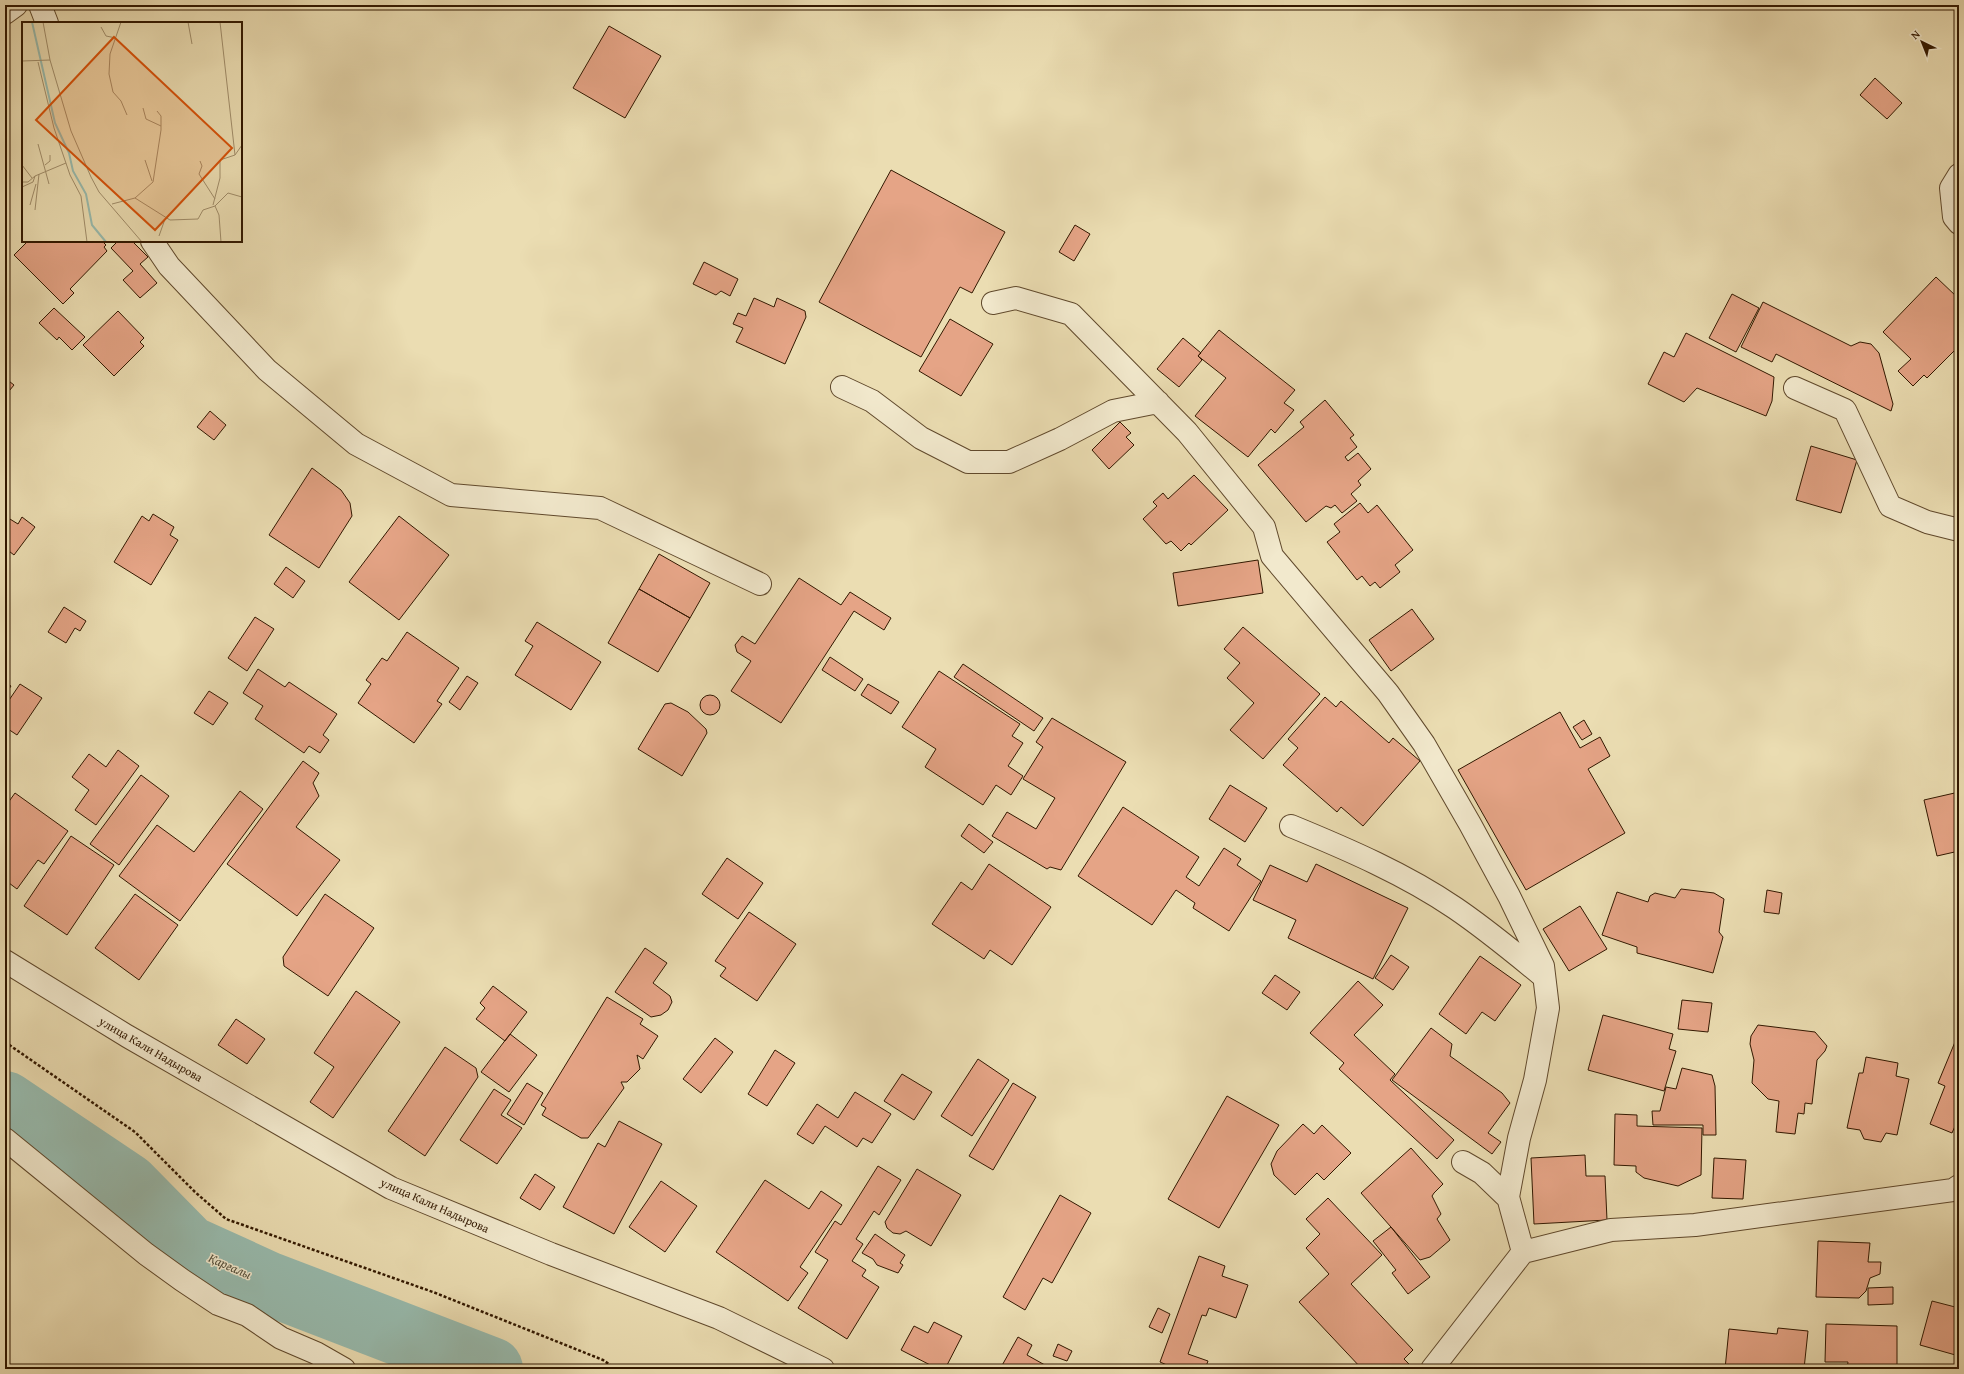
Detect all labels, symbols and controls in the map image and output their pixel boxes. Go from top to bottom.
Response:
inset map [22,22,242,242]
north arrow [1902,22,1942,62]
text: N [1907,26,1924,43]
street label: улица Кали Надырова [95,1012,206,1086]
street label: улица Кали Надырова [377,1173,492,1237]
water label: Қарғалы [205,1248,255,1284]

